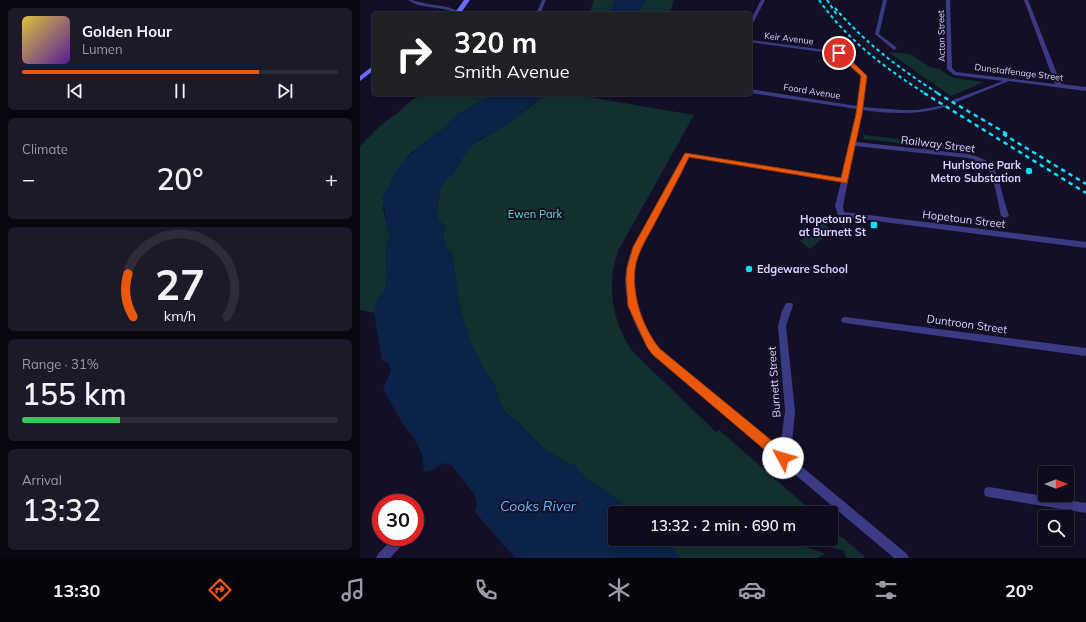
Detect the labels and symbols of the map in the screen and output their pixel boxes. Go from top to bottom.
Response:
street label: Acton Street [935,10,947,62]
street label: Keir Avenue [764,30,814,46]
pin [822,36,856,70]
street label: Dunstaffenage Street [974,61,1064,83]
street label: Foord Avenue [783,81,841,101]
street label: Railway Street [900,133,976,156]
place label: Hurlstone Park Metro Substation [930,158,1022,185]
marker: Hurlstone Park Metro Substation [1024,166,1034,176]
park label: Ewen Park [508,207,562,221]
street label: Hopetoun Street [922,207,1006,231]
place label: Hopetoun St at Burnett St [799,212,866,239]
marker: Hopetoun St at Burnett St [869,220,879,230]
place label: Edgeware School [757,262,848,276]
marker: Edgeware School [744,264,754,274]
street label: Duntroon Street [926,311,1008,337]
street label: Burnett Street [765,346,783,418]
position arrow [762,437,804,479]
north arrow [1038,466,1074,502]
speed limit sign: 30 [372,494,424,546]
water label: Cooks River [500,497,577,515]

